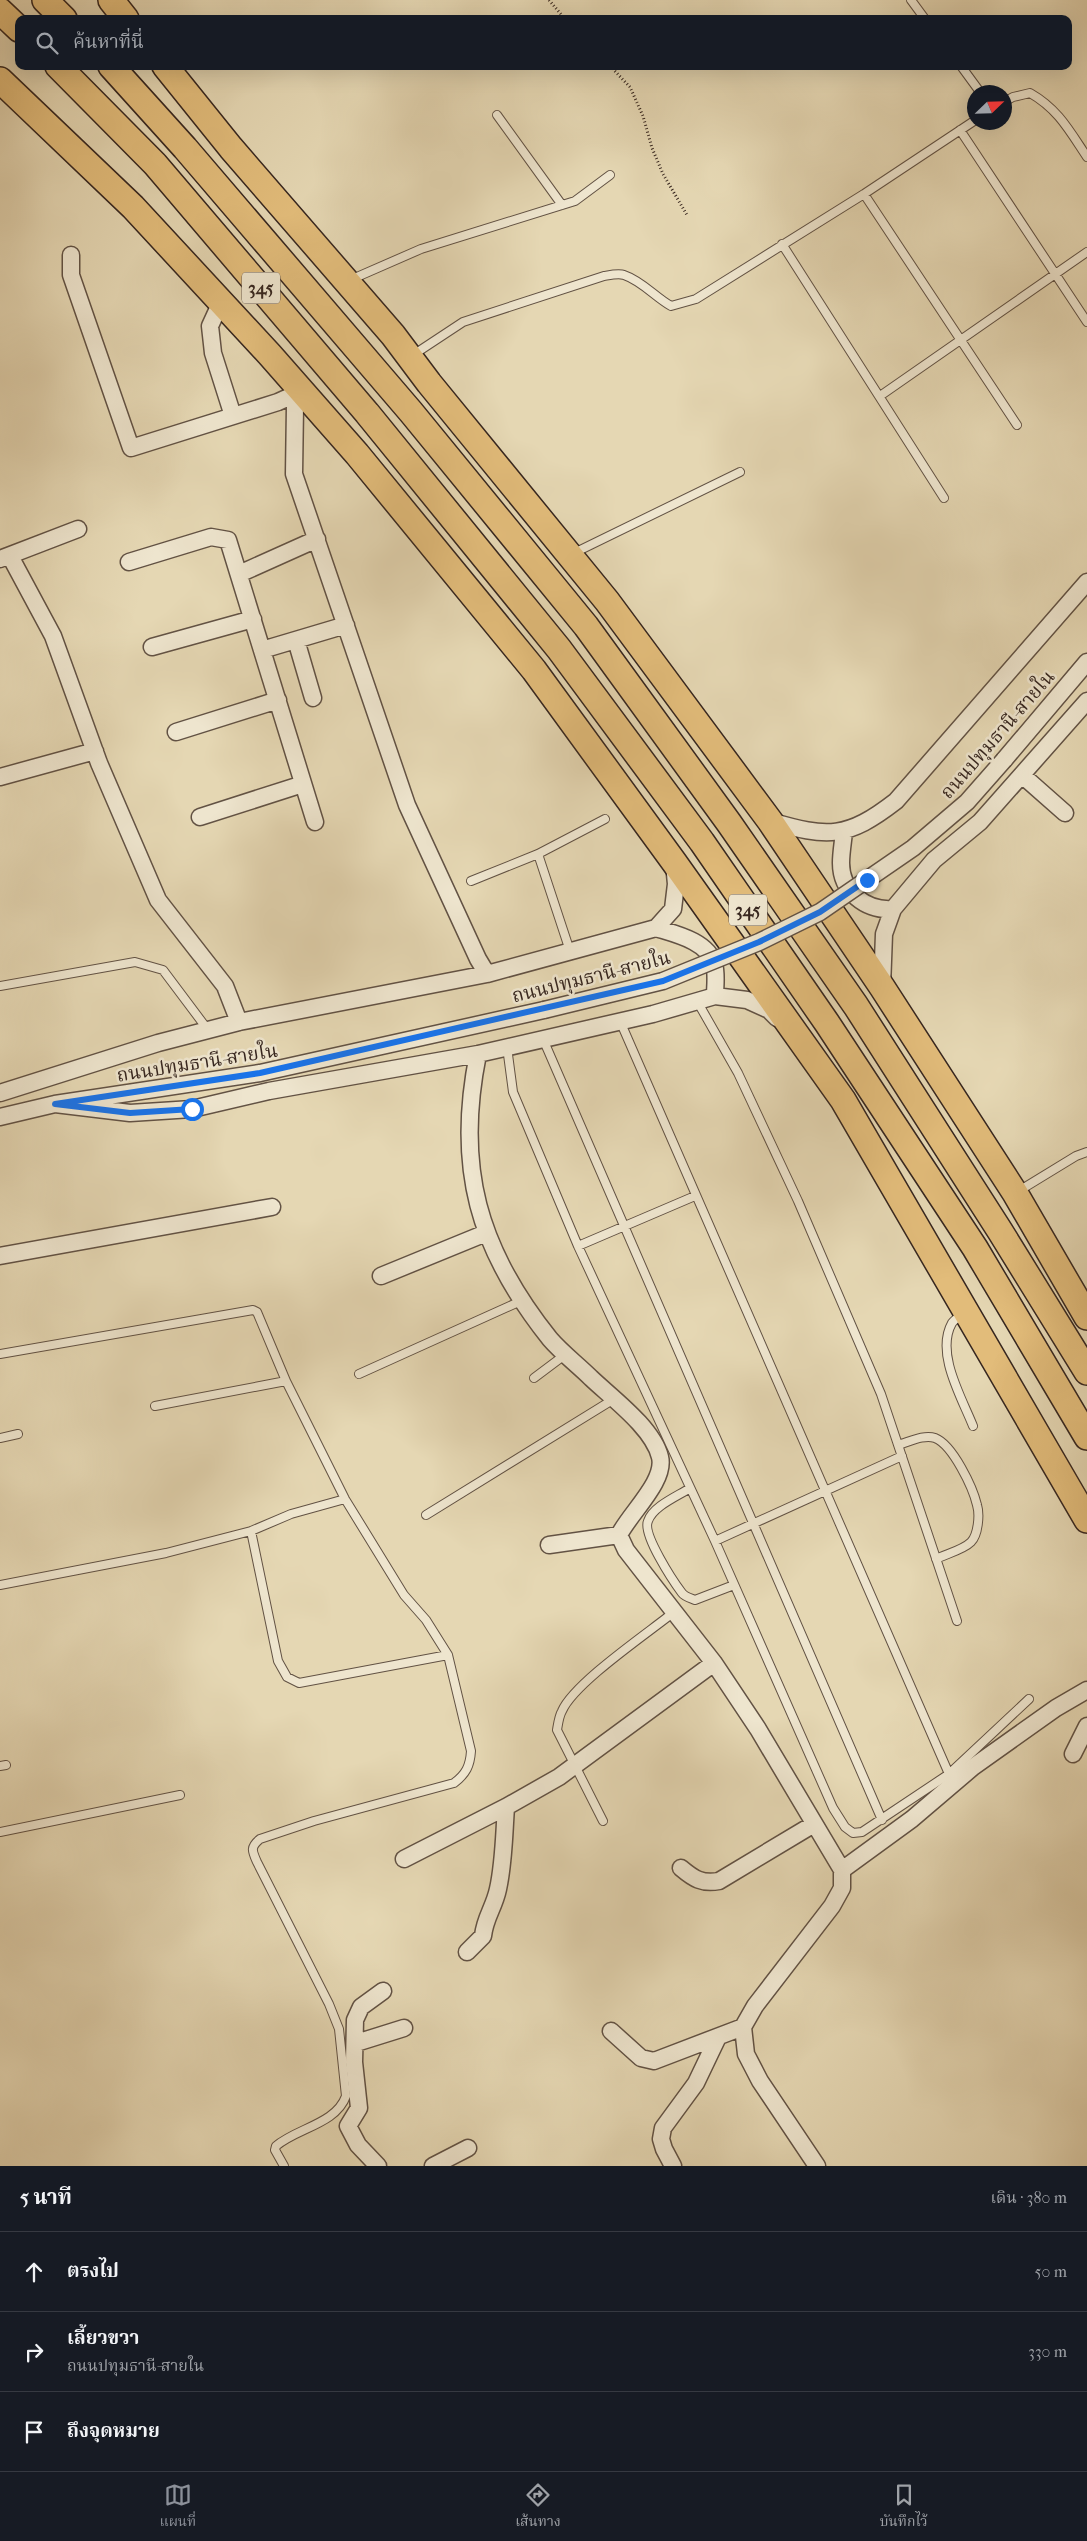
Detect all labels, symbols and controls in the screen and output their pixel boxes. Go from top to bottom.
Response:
search box [15,15,1072,70]
icon: search [33,29,61,57]
text: ค้นหาที่นี่ [73,31,144,53]
north arrow [967,85,1012,130]
road number: 345 [242,272,280,304]
street label: ถนนปทุมธานี-สายใน [934,664,1060,804]
route end [856,869,879,892]
road number: 345 [729,894,767,926]
street label: ถนนปทุมธานี-สายใน [509,944,673,1008]
street label: ถนนปทุมธานี-สายใน [115,1036,279,1088]
route start [181,1098,204,1121]
text: 5 นาที [20,2185,72,2209]
text: เดิน · 380 m [991,2188,1067,2207]
icon: ahead [20,2258,48,2286]
text: ตรงไป [67,2260,119,2282]
text: 50 m [1035,2262,1067,2281]
text: เลี้ยวขวา [67,2327,139,2349]
icon: right [20,2338,48,2366]
text: 330 m [1028,2342,1067,2361]
text: ถนนปทุมธานี-สายใน [67,2356,204,2375]
icon: arrive [20,2418,48,2446]
text: ถึงจุดหมาย [67,2420,160,2442]
tab: แผนที่ [160,2481,196,2533]
tab: เส้นทาง [515,2481,561,2533]
tab: บันทึกไว้ [880,2481,928,2533]

